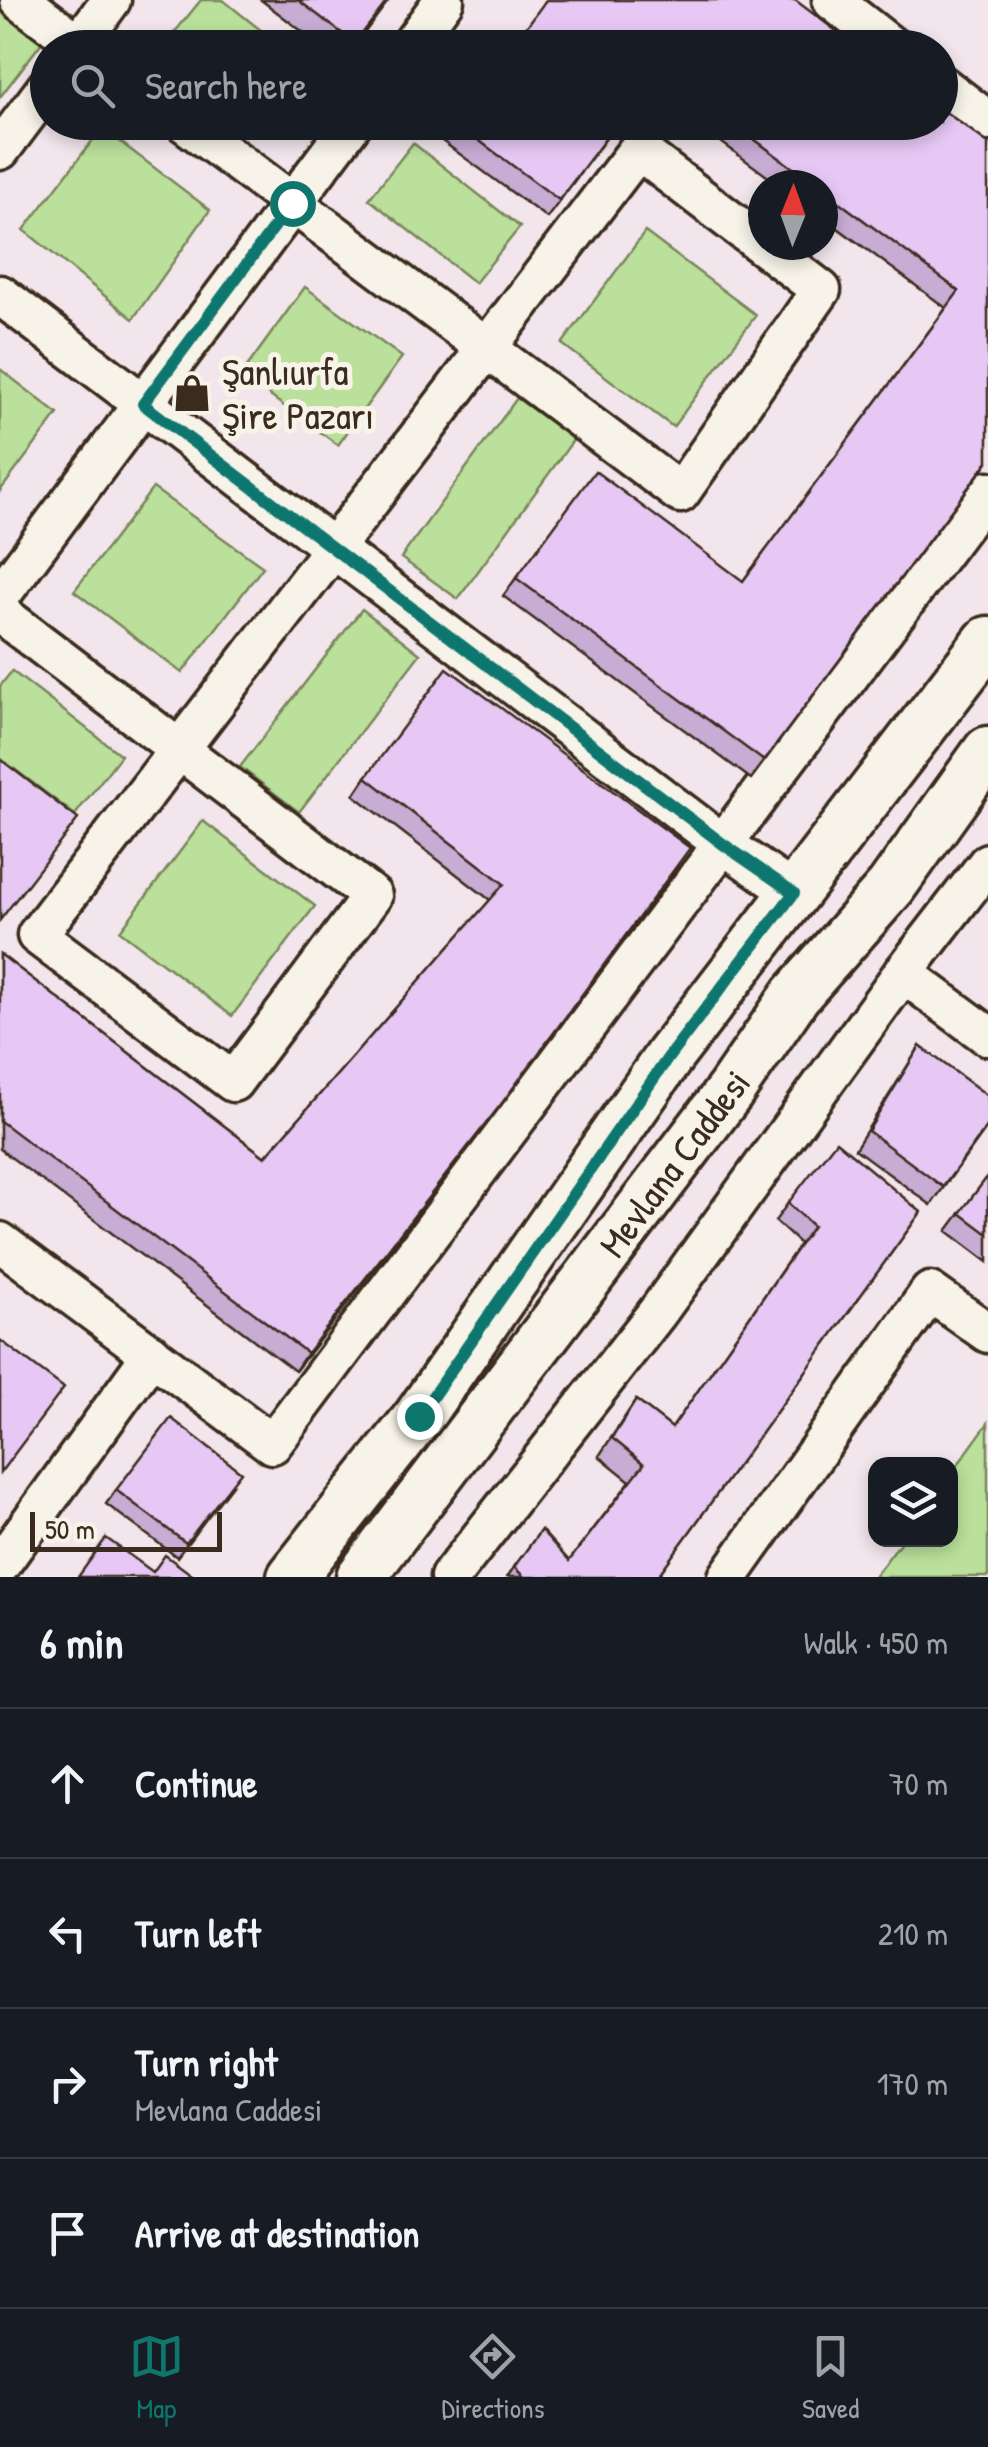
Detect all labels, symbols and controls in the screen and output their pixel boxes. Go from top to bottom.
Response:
search box [30,30,958,140]
icon: search [65,58,120,113]
text: Search here [145,59,307,111]
north arrow [748,170,838,260]
route start [270,181,316,227]
place label: Şanlıurfa Şire Pazarı [222,345,374,441]
shop icon: Şanlıurfa Şire Pazarı [171,372,213,414]
street label: Mevlana Caddesi [586,1059,762,1267]
route end [397,1394,443,1440]
map controls [868,1457,958,1547]
button: layers [868,1457,958,1547]
scale bar [30,1507,222,1552]
text: 50 m [45,1510,95,1548]
text: 6 min [40,1614,123,1671]
text: Walk · 450 m [804,1621,948,1664]
icon: ahead [40,1756,95,1811]
text: Continue [135,1757,257,1809]
text: 70 m [889,1762,948,1805]
icon: left [40,1906,95,1961]
text: Turn left [135,1907,260,1959]
text: 210 m [878,1912,948,1955]
text: Turn right [135,2036,278,2088]
icon: right [40,2056,95,2111]
text: 170 m [877,2062,948,2105]
text: Mevlana Caddesi [135,2088,322,2131]
icon: arrive [40,2206,95,2261]
text: Arrive at destination [135,2207,419,2259]
tab: Map [129,2329,184,2427]
tab: Directions [441,2329,544,2427]
tab: Saved [802,2329,859,2427]

